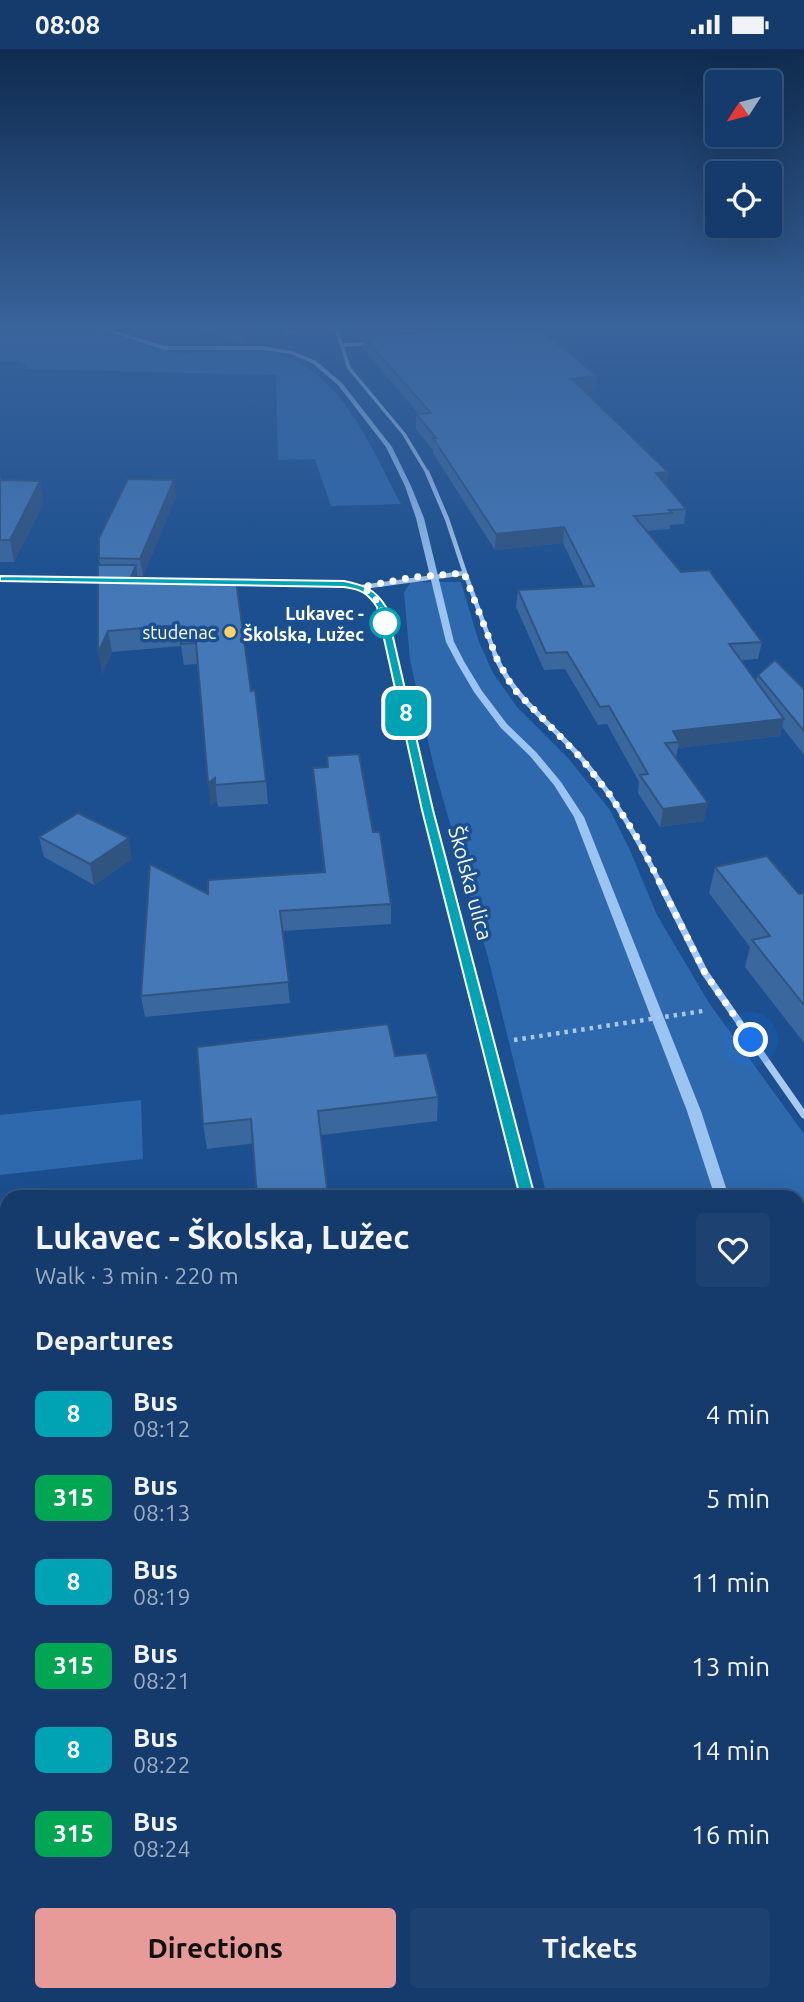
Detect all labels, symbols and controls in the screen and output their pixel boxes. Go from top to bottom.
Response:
text: 08:08 [35,10,100,39]
north arrow [705,70,782,147]
map controls [705,70,782,238]
button: locate [705,161,782,238]
place label: Lukavec - Školska, Lužec [243,603,364,644]
marker: Lukavec - Školska, Lužec [370,608,400,638]
place label: studenac [142,622,216,642]
marker: studenac [222,624,238,640]
line badge: 8 [383,690,429,736]
text: 8 [399,699,413,726]
street label: Školska ulica [444,823,498,943]
your location [733,1022,768,1057]
button: heart [696,1213,770,1287]
text: Lukavec - Školska, Lužec [35,1218,409,1255]
text: Walk · 3 min · 220 m [35,1263,239,1288]
text: Departures [35,1326,173,1355]
text: Bus [133,1387,178,1416]
text: 8 [67,1400,80,1427]
text: 4 min [706,1400,770,1429]
text: 08:12 [133,1416,191,1441]
text: Bus [133,1471,178,1500]
text: 315 [53,1484,94,1511]
text: 5 min [706,1484,770,1513]
text: 08:13 [133,1500,191,1525]
text: Bus [133,1555,178,1584]
text: 8 [67,1568,80,1595]
text: 11 min [691,1568,770,1597]
text: 08:19 [133,1584,191,1609]
text: Bus [133,1639,178,1668]
text: 315 [53,1652,94,1679]
text: 13 min [691,1652,770,1681]
text: 08:21 [133,1668,191,1693]
text: Bus [133,1723,178,1752]
text: 8 [67,1736,80,1763]
text: 14 min [691,1736,770,1765]
text: 08:22 [133,1752,191,1777]
text: Bus [133,1807,178,1836]
text: 315 [53,1820,94,1847]
text: 16 min [691,1820,770,1849]
text: 08:24 [133,1836,191,1861]
button: Directions [35,1908,396,1988]
button: Tickets [410,1908,770,1988]

